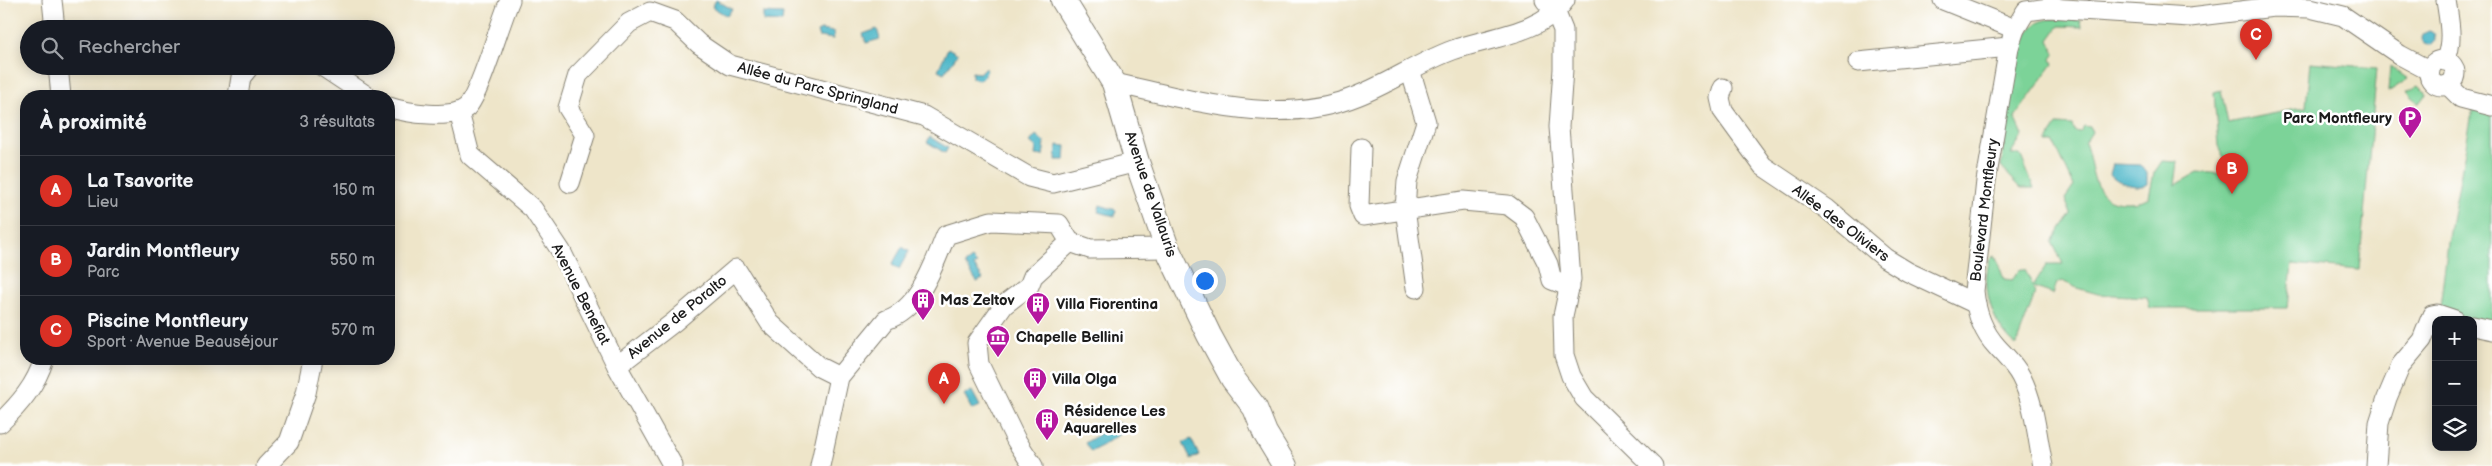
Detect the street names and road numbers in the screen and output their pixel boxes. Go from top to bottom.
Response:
street label: Allée du Parc Springland [735,58,900,119]
street label: Avenue de Vallauris [1120,129,1181,260]
street label: Boulevard Montfleury [1966,137,2003,283]
street label: Allée des Oliviers [1788,181,1894,267]
street label: Avenue Benefiat [547,240,614,348]
street label: Avenue de Poralto [624,271,731,363]

